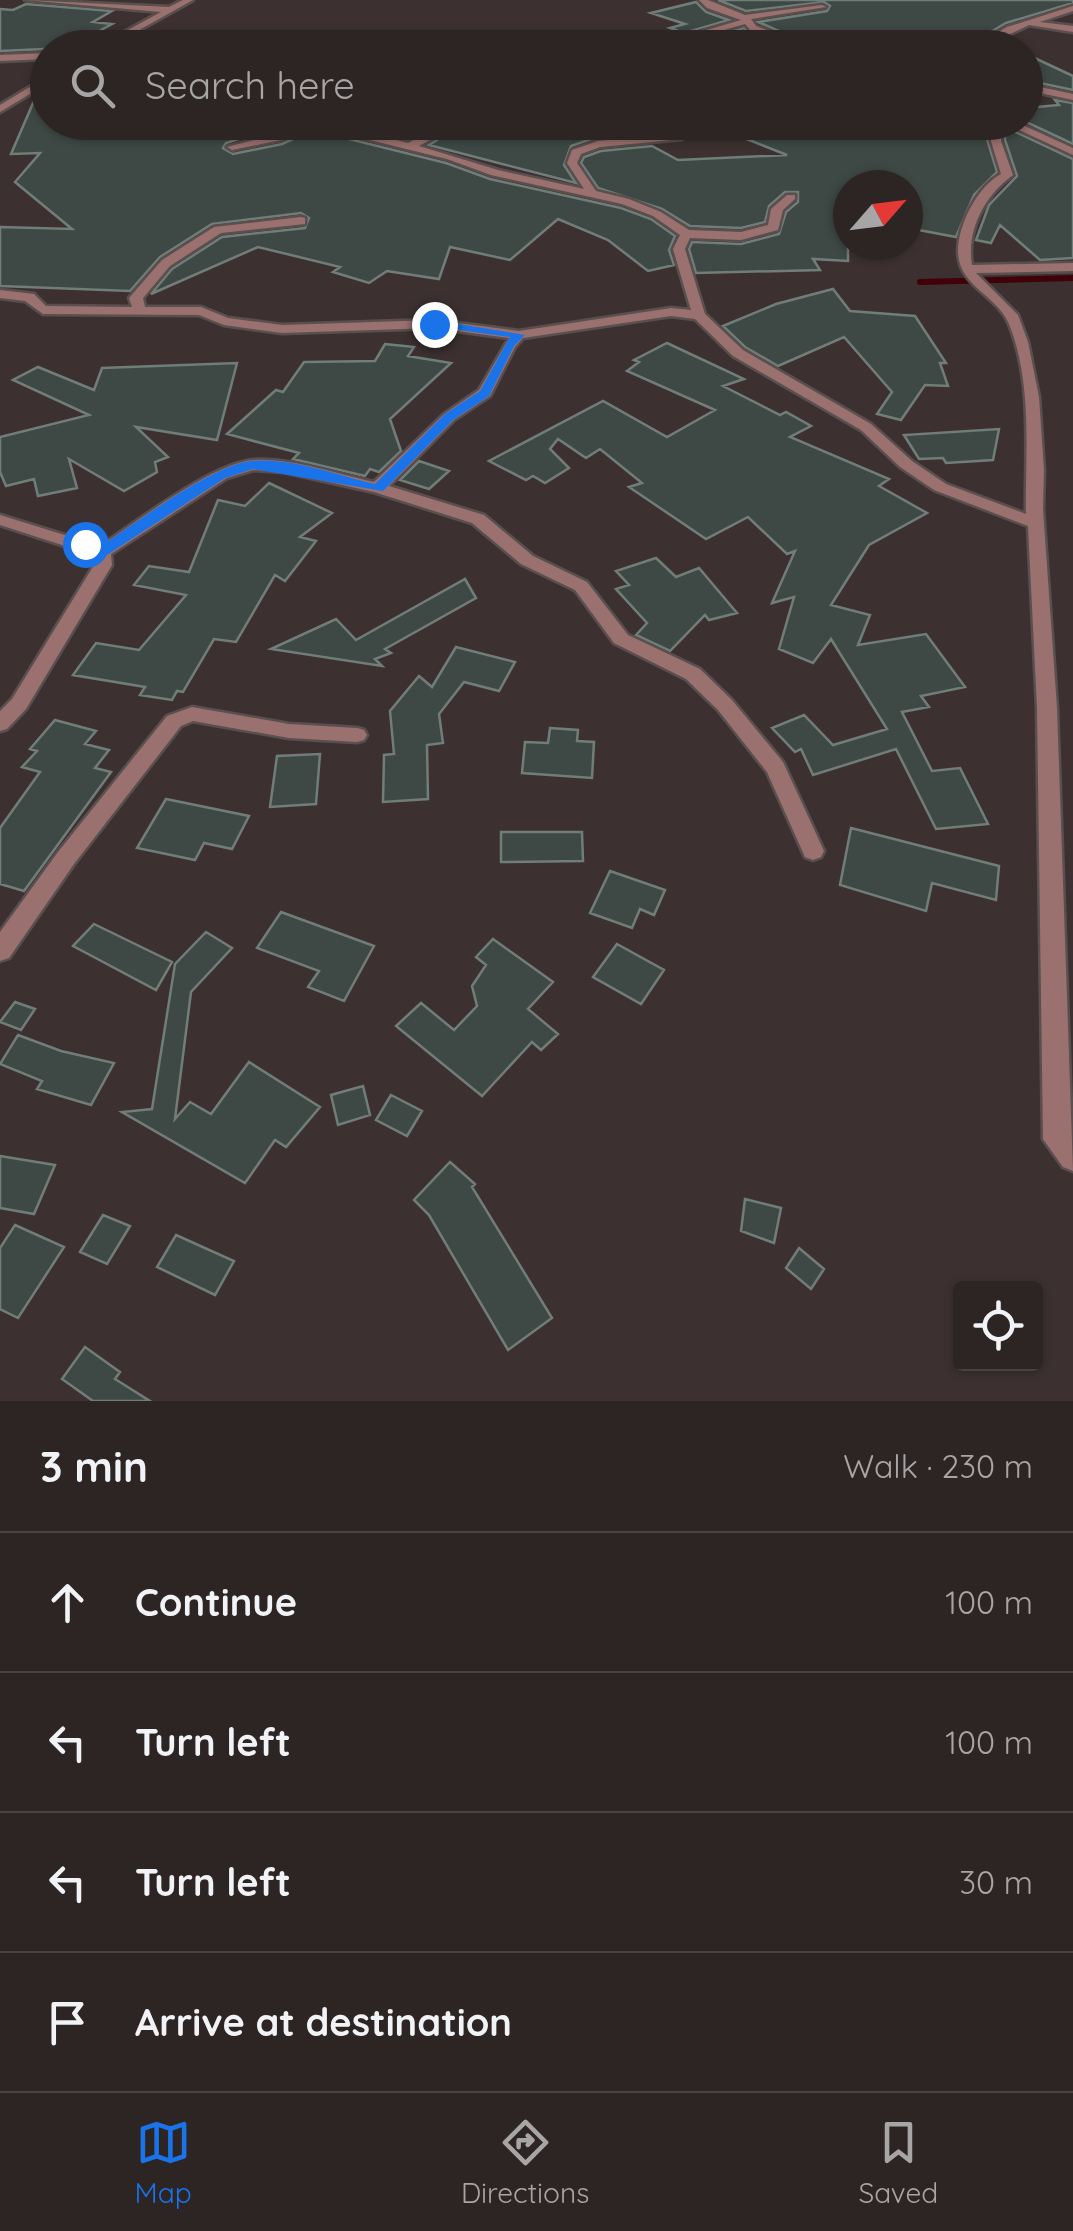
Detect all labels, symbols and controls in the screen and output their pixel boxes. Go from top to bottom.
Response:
search box [30,30,1043,140]
icon: search [65,58,120,113]
text: Search here [145,61,355,109]
north arrow [833,170,923,260]
route end [412,302,458,348]
route start [63,522,109,568]
map controls [953,1281,1043,1371]
button: locate [953,1281,1043,1371]
text: 3 min [40,1440,148,1493]
text: Walk · 230 m [843,1446,1033,1486]
icon: ahead [40,1575,95,1630]
text: Continue [135,1578,297,1626]
text: 100 m [945,1582,1033,1622]
icon: left [40,1715,95,1770]
text: Turn left [135,1718,291,1766]
text: 100 m [945,1722,1033,1762]
icon: left [40,1855,95,1910]
text: Turn left [135,1858,291,1906]
text: 30 m [959,1862,1033,1902]
icon: arrive [40,1995,95,2050]
text: Arrive at destination [135,1998,512,2046]
tab: Map [135,2115,192,2210]
tab: Directions [461,2115,589,2210]
tab: Saved [859,2115,938,2210]

